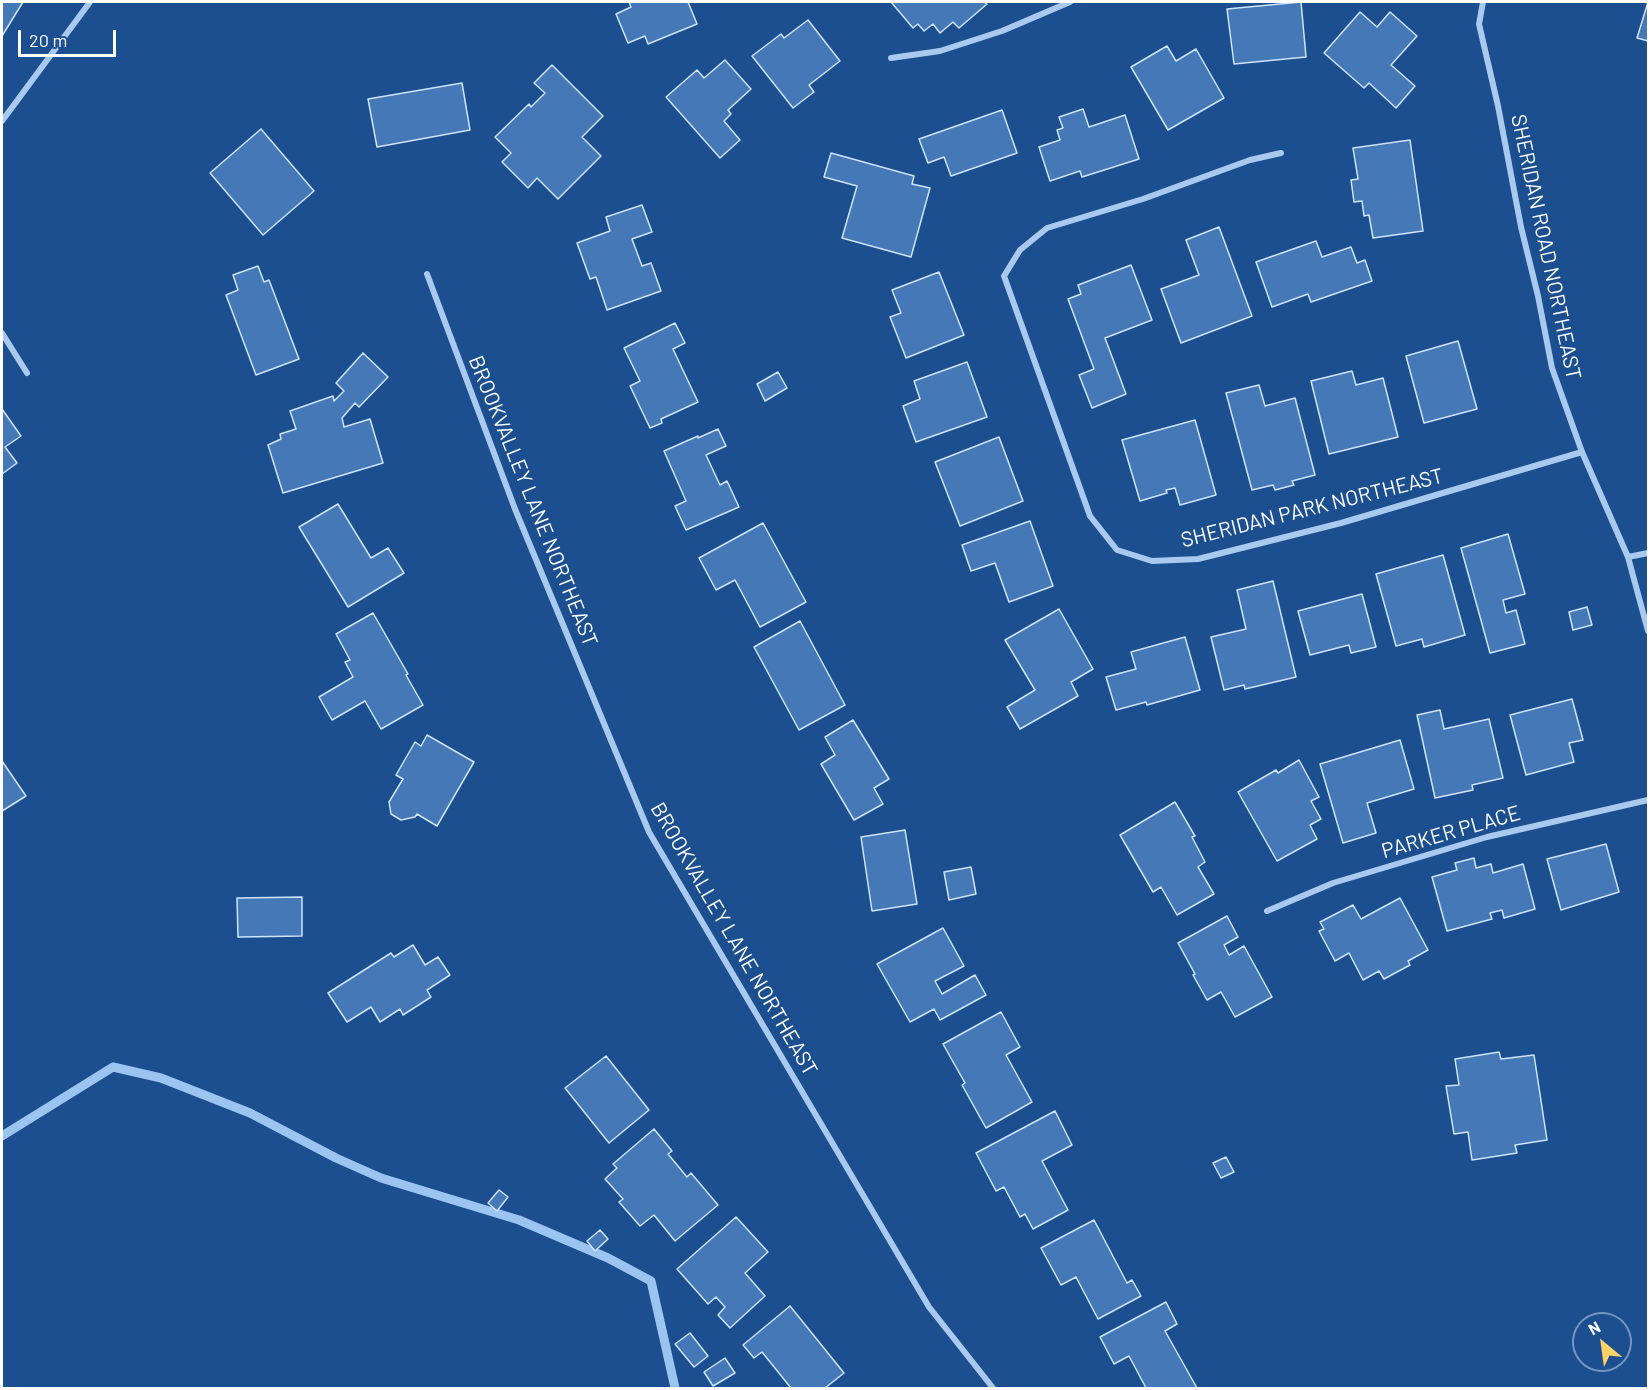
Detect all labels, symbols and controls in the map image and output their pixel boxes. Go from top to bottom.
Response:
scale bar [21,18,118,56]
text: 20 m [29,29,67,51]
street label: SHERIDAN ROAD NORTHEAST [1506,112,1586,382]
street label: BROOKVALLEY LANE NORTHEAST [463,352,603,650]
street label: SHERIDAN PARK NORTHEAST [1178,463,1446,553]
street label: BROOKVALLEY LANE NORTHEAST [645,798,823,1080]
street label: PARKER PLACE [1379,800,1523,864]
north arrow [1572,1312,1632,1372]
text: N [1585,1317,1603,1338]

